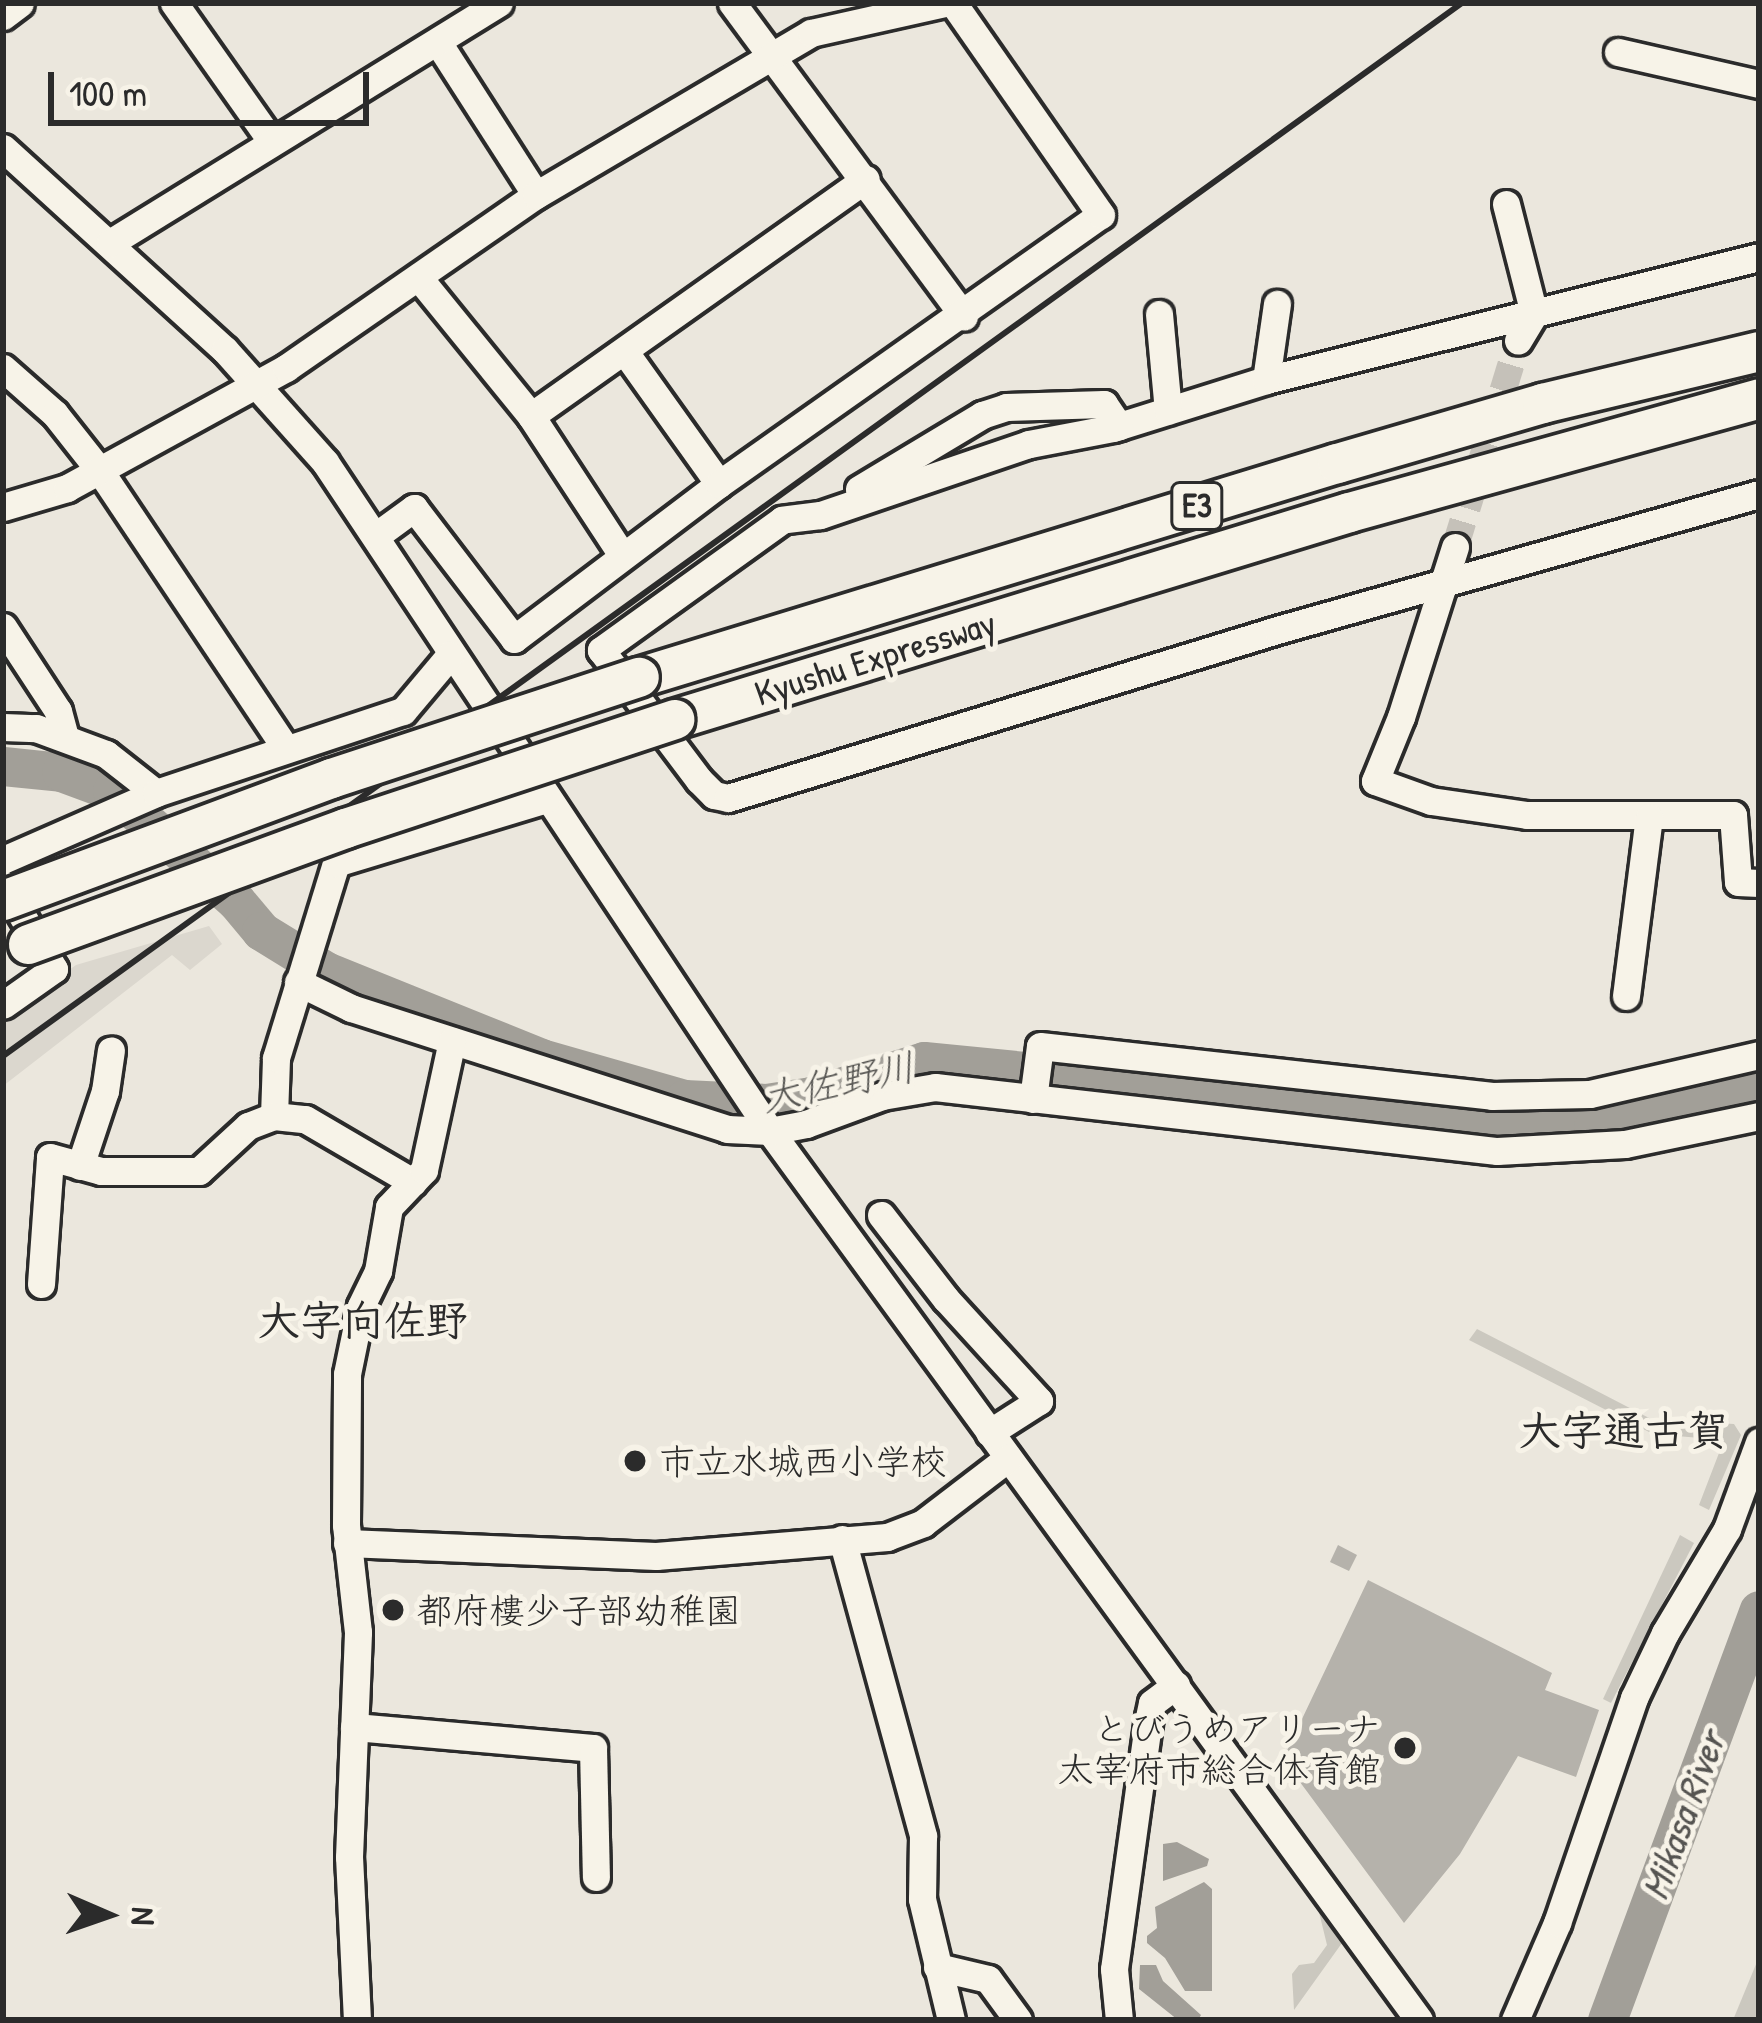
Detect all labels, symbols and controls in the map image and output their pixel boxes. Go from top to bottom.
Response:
scale bar [54,48,375,122]
text: 100 m [69,68,147,117]
road number: E3 [1170,479,1224,533]
street label: Kyushu Expressway [749,600,1001,714]
water label: 大佐野川 [757,1043,919,1121]
district label: 大字向佐野 [258,1295,468,1345]
district label: 大字通古賀 [1519,1405,1729,1455]
place label: 市立水城西小学校 [659,1439,947,1483]
marker: 市立水城西小学校 [622,1448,648,1474]
place label: 都府樓少子部幼稚園 [417,1588,741,1632]
marker: 都府樓少子部幼稚園 [380,1597,406,1623]
place label: とびうめアリーナ 太宰府市総合体育館 [1057,1705,1381,1790]
water label: Mikasa River [1631,1725,1735,1905]
marker: とびうめアリーナ 太宰府市総合体育館 [1392,1735,1418,1761]
north arrow [48,1855,168,1975]
text: N [122,1907,166,1926]

